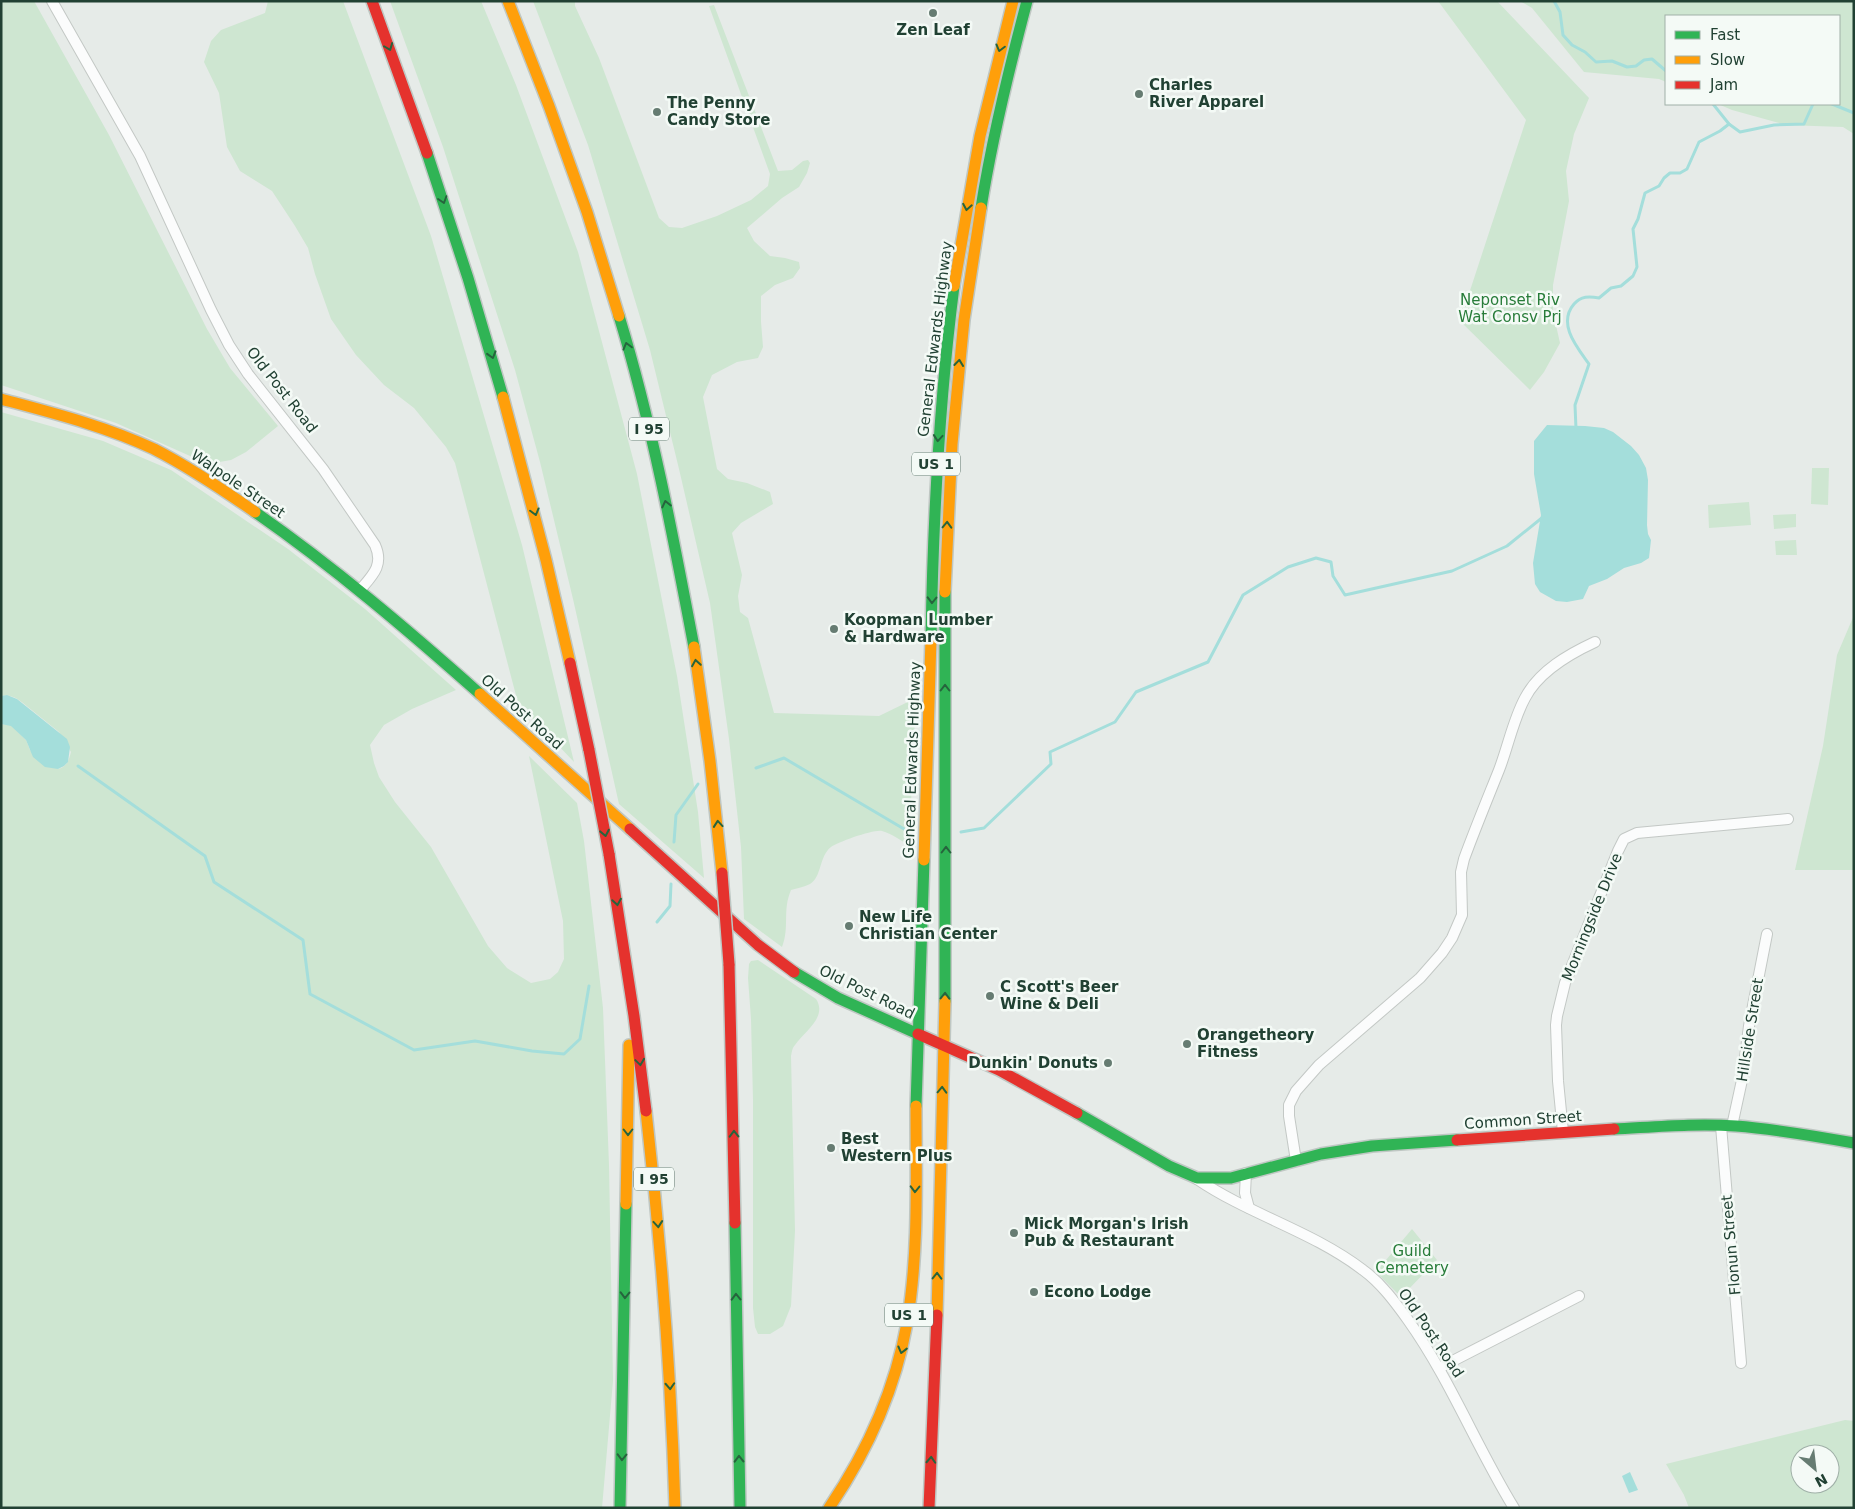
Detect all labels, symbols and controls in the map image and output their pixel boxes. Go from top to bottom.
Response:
marker: Zen Leaf [927,7,939,19]
legend [1665,15,1840,105]
place label: Zen Leaf [896,21,970,39]
text: Fast [1710,26,1740,44]
one-way arrow [383,42,393,51]
one-way arrow [996,44,1006,52]
text: Slow [1710,51,1745,69]
place label: Charles River Apparel [1149,76,1264,111]
text: Jam [1709,76,1738,94]
marker: Charles River Apparel [1133,88,1145,100]
place label: The Penny Candy Store [667,94,770,129]
marker: The Penny Candy Store [651,106,663,118]
one-way arrow [437,195,447,204]
one-way arrow [962,204,973,212]
street label: General Edwards Highway [914,240,956,438]
park label: Neponset Riv Wat Consv Prj [1458,291,1562,326]
one-way arrow [622,341,633,350]
street label: Old Post Road [243,343,321,437]
one-way arrow [486,350,496,359]
one-way arrow [953,359,964,367]
road number: I 95 [629,418,669,440]
one-way arrow [933,434,944,442]
street label: Walpole Street [187,446,289,522]
road number: US 1 [912,452,960,476]
one-way arrow [661,499,672,508]
one-way arrow [529,507,540,516]
one-way arrow [942,521,953,529]
one-way arrow [926,597,937,605]
place label: Koopman Lumber & Hardware [844,611,993,646]
marker: Koopman Lumber & Hardware [828,623,840,635]
one-way arrow [692,659,702,668]
street label: General Edwards Highway [900,661,924,859]
street label: Old Post Road [477,670,567,754]
one-way arrow [940,683,950,691]
one-way arrow [713,820,724,828]
one-way arrow [599,828,609,837]
one-way arrow [941,846,951,854]
street label: Morningside Drive [1558,850,1626,984]
one-way arrow [611,897,621,906]
place label: New Life Christian Center [859,908,998,943]
marker: New Life Christian Center [843,920,855,932]
street label: Old Post Road [816,961,918,1023]
street label: Hillside Street [1733,977,1767,1083]
place label: C Scott's Beer Wine & Deli [1000,978,1119,1013]
marker: C Scott's Beer Wine & Deli [984,990,996,1002]
one-way arrow [940,992,950,1000]
place label: Orangetheory Fitness [1197,1026,1315,1061]
marker: Orangetheory Fitness [1181,1038,1193,1050]
place label: Dunkin' Donuts [968,1054,1098,1072]
marker: Dunkin' Donuts [1102,1057,1114,1069]
one-way arrow [634,1059,645,1067]
one-way arrow [937,1086,947,1094]
street label: Common Street [1464,1107,1583,1133]
one-way arrow [623,1129,633,1137]
one-way arrow [729,1130,739,1138]
place label: Best Western Plus [841,1130,953,1165]
marker: Best Western Plus [825,1142,837,1154]
road number: I 95 [634,1168,674,1190]
one-way arrow [910,1185,920,1193]
street label: Flonun Street [1718,1194,1744,1296]
place label: Mick Morgan's Irish Pub & Restaurant [1024,1215,1189,1250]
one-way arrow [652,1220,663,1228]
marker: Mick Morgan's Irish Pub & Restaurant [1008,1227,1020,1239]
park label: Guild Cemetery [1375,1242,1449,1277]
one-way arrow [932,1272,943,1280]
place label: Econo Lodge [1044,1283,1151,1301]
street label: Old Post Road [1394,1285,1468,1381]
marker: Econo Lodge [1028,1286,1040,1298]
one-way arrow [620,1292,630,1299]
one-way arrow [731,1292,741,1300]
road number: US 1 [885,1304,933,1326]
one-way arrow [897,1346,908,1355]
one-way arrow [665,1382,675,1390]
north arrow [1790,1444,1840,1494]
one-way arrow [616,1453,627,1461]
one-way arrow [734,1455,744,1462]
one-way arrow [925,1456,936,1464]
text: N [1812,1471,1830,1490]

